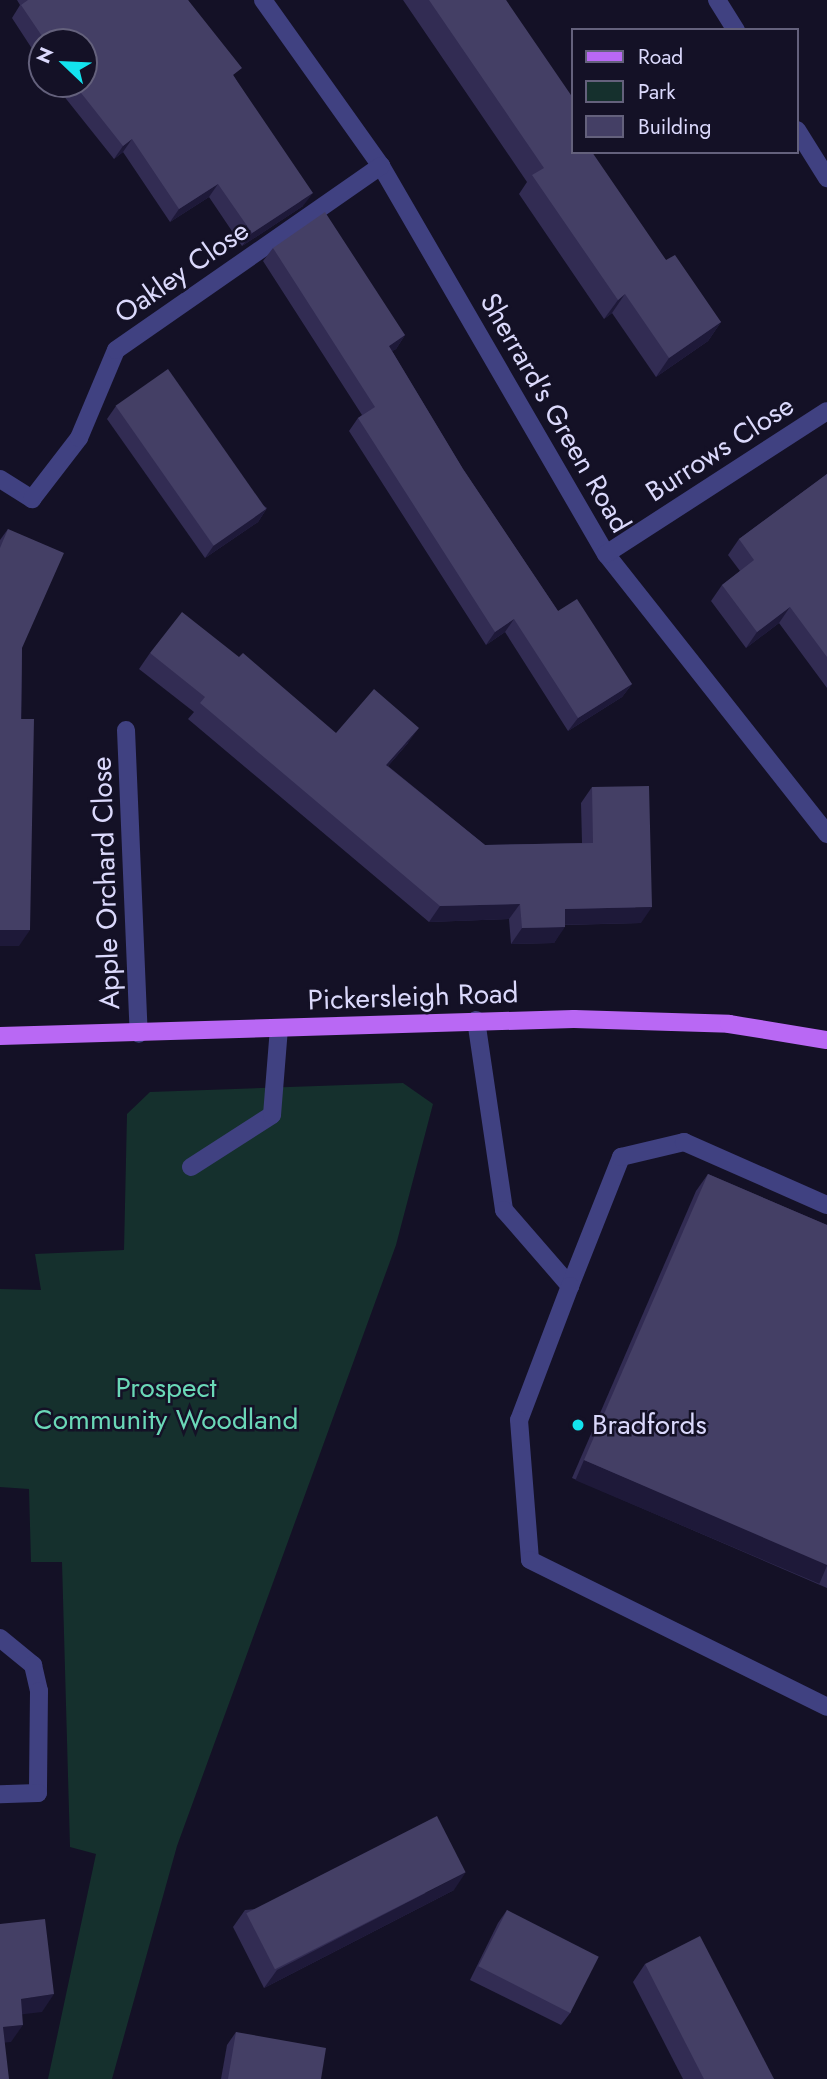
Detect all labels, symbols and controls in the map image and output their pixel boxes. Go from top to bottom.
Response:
north arrow [28,28,98,98]
legend [572,28,799,154]
text: Road [638,42,683,72]
text: N [30,43,60,68]
text: Park [638,77,675,107]
text: Building [638,112,711,142]
street label: Oakley Close [109,214,255,330]
street label: Sherrard's Green Road [473,287,637,539]
street label: Burrows Close [640,389,800,509]
street label: Apple Orchard Close [85,756,127,1010]
street label: Pickersleigh Road [307,977,519,1017]
park label: Prospect Community Woodland [34,1371,298,1437]
place label: Bradfords [592,1408,707,1442]
marker: Bradfords [570,1417,586,1433]

